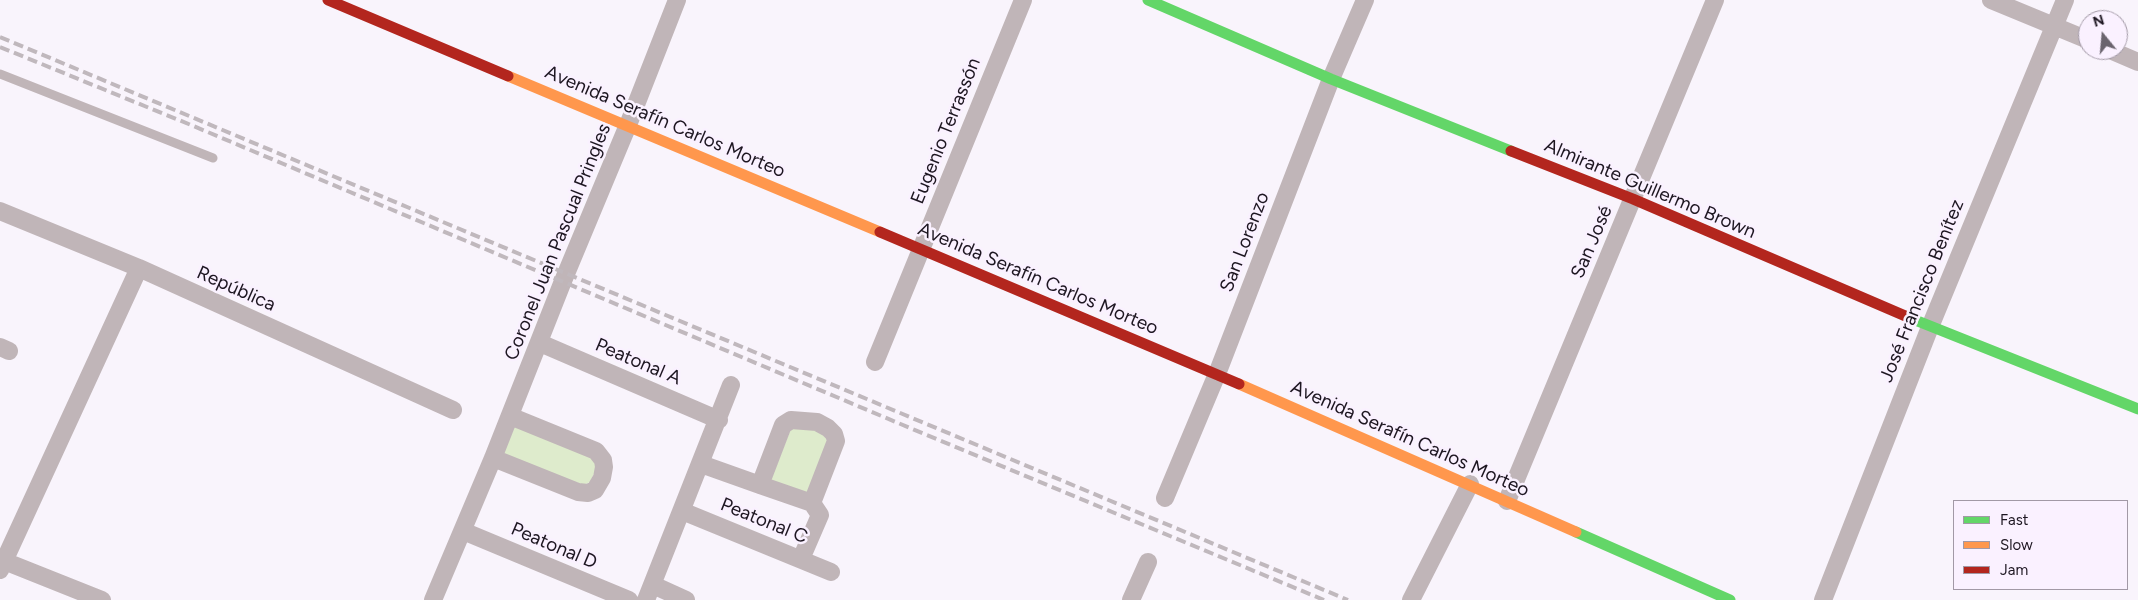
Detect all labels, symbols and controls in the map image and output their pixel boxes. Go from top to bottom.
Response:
north arrow [2078,10,2128,60]
text: N [2091,11,2106,31]
street label: Eugenio Terrassón [906,55,986,207]
street label: Avenida Serafín Carlos Morteo [541,61,789,183]
street label: Coronel Juan Pascual Pringles [500,120,616,364]
street label: Almirante Guillermo Brown [1541,134,1759,244]
street label: San Lorenzo [1215,189,1275,295]
street label: José Francisco Benítez [1875,196,1969,386]
street label: San José [1567,202,1617,282]
street label: Avenida Serafín Carlos Morteo [914,218,1162,340]
street label: República [193,262,279,316]
street label: Peatonal A [592,334,684,390]
street label: Avenida Serafín Carlos Morteo [1287,376,1533,502]
street label: Peatonal C [717,493,811,549]
legend [1953,500,2128,590]
text: Fast [2000,511,2028,529]
street label: Peatonal D [508,518,600,574]
text: Slow [2000,536,2033,554]
text: Jam [2000,561,2028,579]

